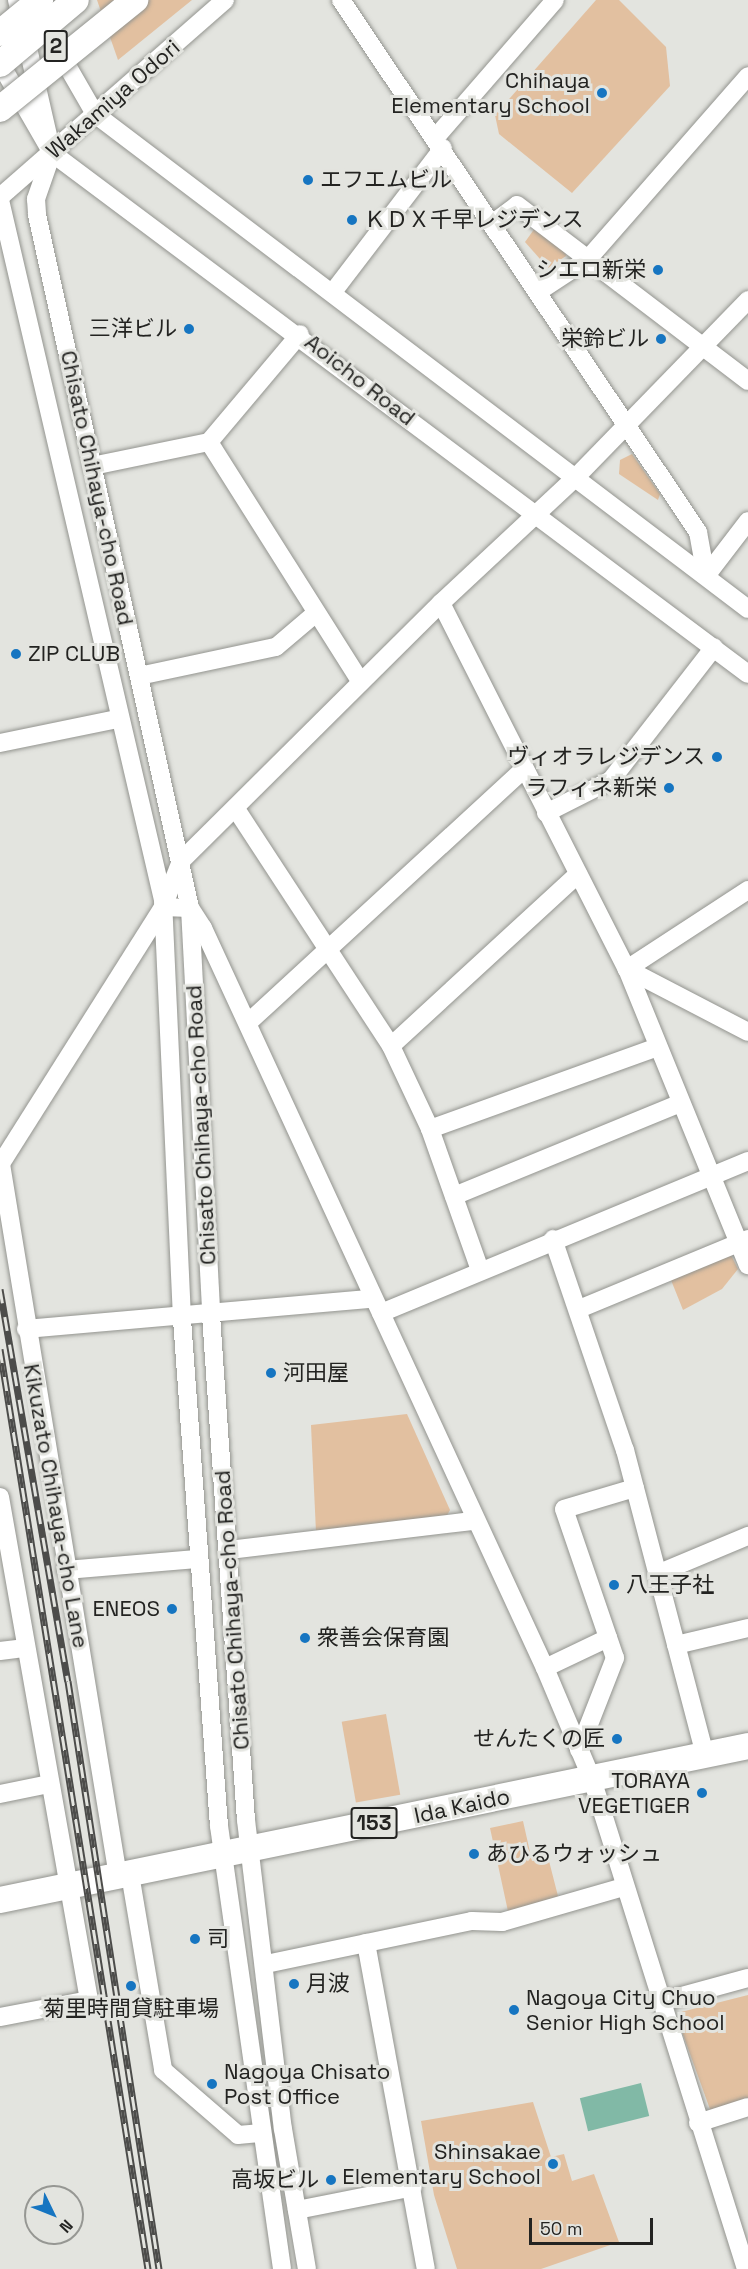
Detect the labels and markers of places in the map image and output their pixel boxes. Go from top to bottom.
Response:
place label: Chihaya Elementary School [391,67,590,118]
marker: Chihaya Elementary School [595,86,609,100]
place label: エフエムビル [320,167,452,193]
marker: エフエムビル [301,173,315,187]
place label: ＫＤＸ千早レジデンス [364,207,584,233]
marker: ＫＤＸ千早レジデンス [345,213,359,227]
place label: シエロ新栄 [536,257,646,283]
marker: シエロ新栄 [651,263,665,277]
place label: 三洋ビル [89,316,177,342]
marker: 三洋ビル [182,322,196,336]
place label: 栄鈴ビル [561,326,649,352]
marker: 栄鈴ビル [654,332,668,346]
place label: ZIP CLUB [28,641,120,667]
marker: ZIP CLUB [9,647,23,661]
place label: ヴィオラレジデンス [507,744,705,770]
marker: ヴィオラレジデンス [710,750,724,764]
place label: ラフィネ新栄 [525,775,657,801]
marker: ラフィネ新栄 [662,781,676,795]
place label: 河田屋 [283,1360,349,1386]
marker: 河田屋 [264,1366,278,1380]
place label: 八王子社 [626,1572,714,1598]
marker: 八王子社 [607,1578,621,1592]
place label: ENEOS [92,1596,160,1622]
marker: ENEOS [165,1602,179,1616]
place label: 衆善会保育園 [317,1625,449,1651]
marker: 衆善会保育園 [298,1631,312,1645]
place label: せんたくの匠 [473,1726,605,1752]
marker: せんたくの匠 [610,1732,624,1746]
place label: TORAYA VEGETIGER [578,1767,690,1819]
marker: TORAYA VEGETIGER [695,1786,709,1800]
place label: あひるウォッシュ [486,1841,662,1867]
marker: あひるウォッシュ [467,1847,481,1861]
place label: 司 [207,1926,229,1952]
marker: 司 [188,1932,202,1946]
place label: 月波 [306,1971,350,1997]
marker: 月波 [287,1977,301,1991]
marker: 菊里時間貸駐車場 [124,1979,138,1993]
place label: Nagoya City Chuo Senior High School [526,1984,725,2036]
place label: 菊里時間貸駐車場 [43,1996,219,2022]
marker: Nagoya City Chuo Senior High School [507,2003,521,2017]
place label: Nagoya Chisato Post Office [224,2058,390,2110]
marker: Nagoya Chisato Post Office [205,2077,219,2091]
place label: Shinsakae Elementary School [342,2138,541,2190]
marker: Shinsakae Elementary School [546,2157,560,2171]
place label: 高坂ビル [231,2167,319,2193]
marker: 高坂ビル [324,2173,338,2187]

